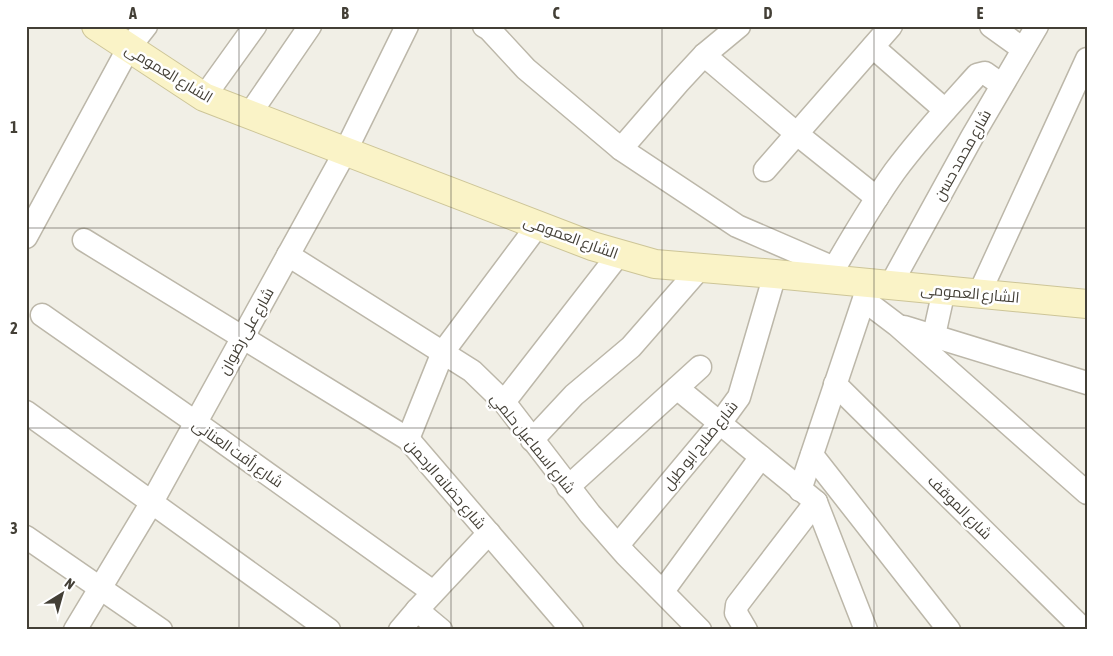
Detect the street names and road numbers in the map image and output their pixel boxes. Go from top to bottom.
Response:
street label: الشارع العمومى [121,40,216,108]
street label: شارع محمد حسن [930,107,997,205]
street label: الشارع العمومى [520,212,620,265]
street label: الشارع العمومى [920,280,1020,309]
street label: شارع على رضوان [215,285,280,379]
street label: شارع اسماعيل حلمي [484,389,579,499]
street label: شارع صلاح ابو طبل [659,397,743,495]
street label: شارع رأفت العنانى [188,415,287,493]
street label: شارع حضانه الرحمن [400,436,489,534]
street label: شارع الموقف [923,472,995,544]

